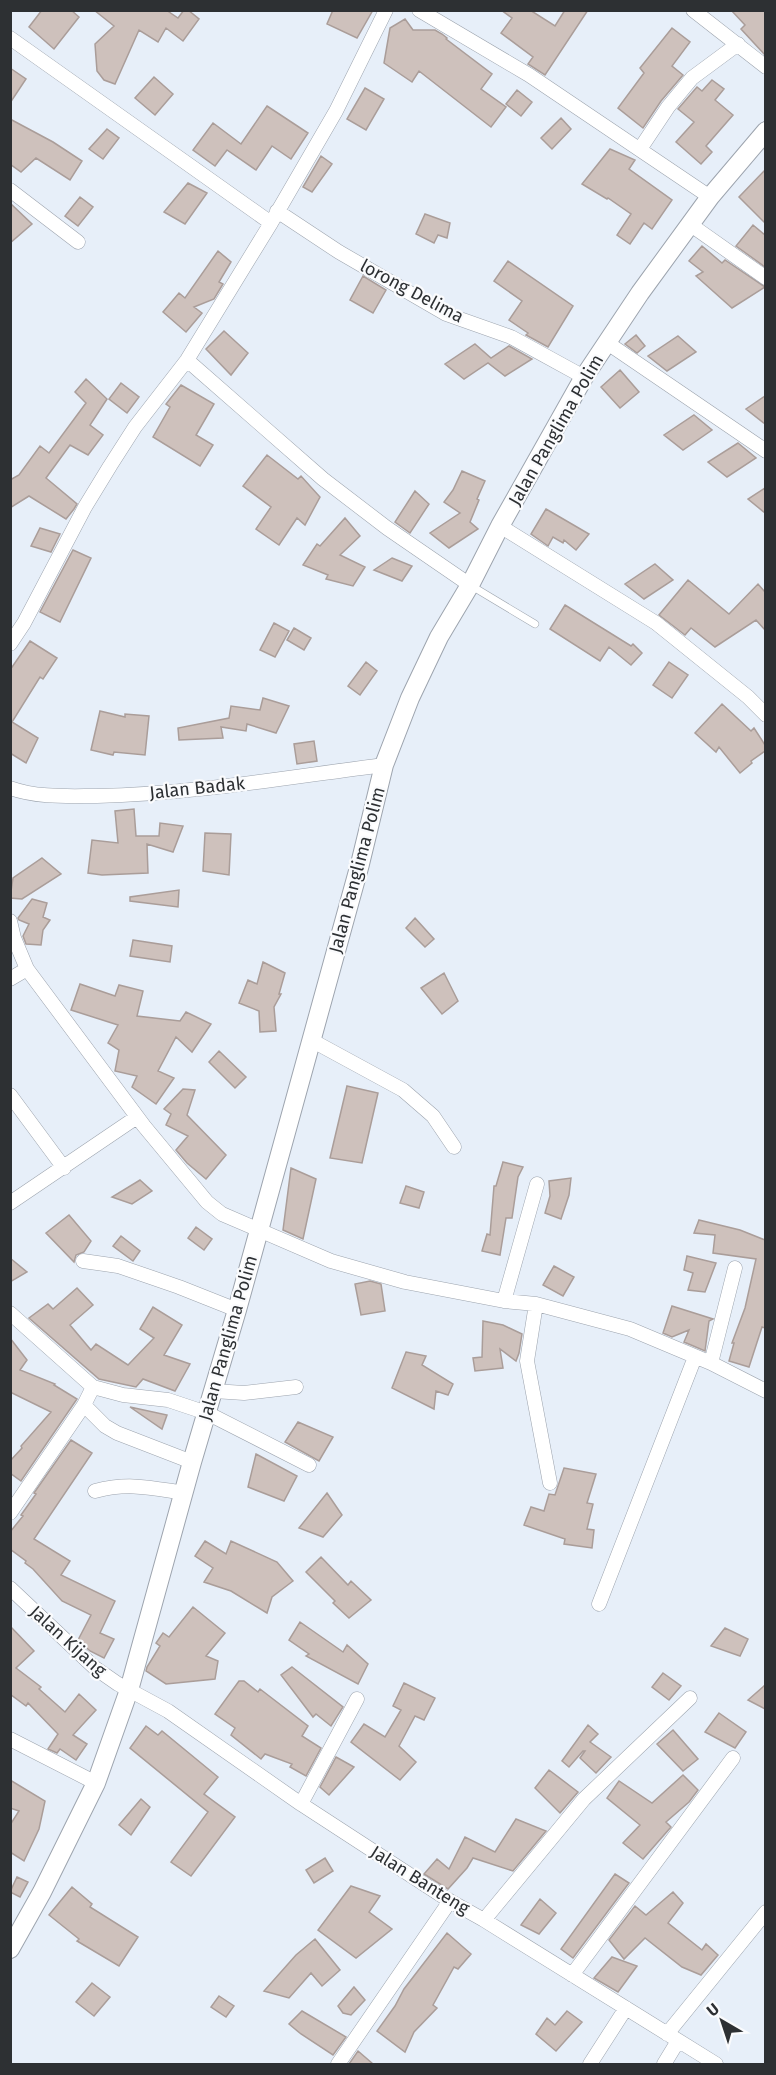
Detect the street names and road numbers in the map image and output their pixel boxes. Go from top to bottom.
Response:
street label: lorong Delima [356,254,468,328]
street label: Jalan Panglima Polim [504,350,608,510]
street label: Jalan Badak [148,772,247,804]
street label: Jalan Panglima Polim [324,785,390,955]
street label: Jalan Panglima Polim [194,1253,262,1423]
street label: Jalan Kijang [25,1601,111,1682]
street label: Jalan Banteng [366,1841,474,1920]

